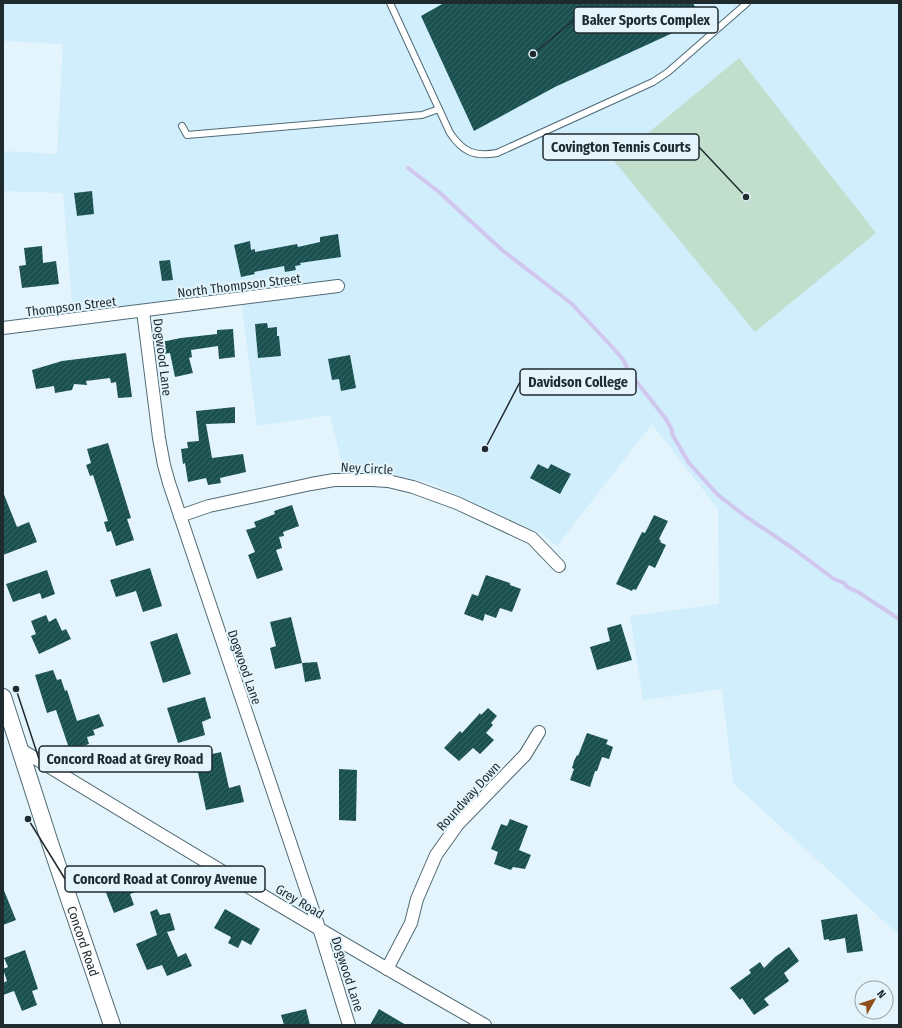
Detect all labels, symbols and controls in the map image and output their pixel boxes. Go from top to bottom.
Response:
callout: Baker Sports Complex [574,7,718,33]
text: Baker Sports Complex [582,12,711,29]
callout: Covington Tennis Courts [543,134,699,160]
text: Covington Tennis Courts [551,139,691,156]
street label: North Thompson Street [176,270,302,301]
street label: Thompson Street [25,293,118,319]
street label: Dogwood Lane [150,317,175,397]
callout: Davidson College [520,369,636,395]
text: Davidson College [528,374,628,391]
street label: Ney Circle [340,460,394,477]
street label: Dogwood Lane [225,628,264,706]
callout: Concord Road at Grey Road [39,746,212,772]
text: Concord Road at Grey Road [47,751,203,768]
street label: Roundway Down [434,759,503,834]
callout: Concord Road at Conroy Avenue [65,866,265,892]
text: Concord Road at Conroy Avenue [73,871,257,888]
street label: Grey Road [273,881,327,922]
street label: Concord Road [64,904,102,978]
street label: Dogwood Lane [328,935,367,1014]
north arrow [854,980,894,1020]
text: N [874,987,889,1001]

